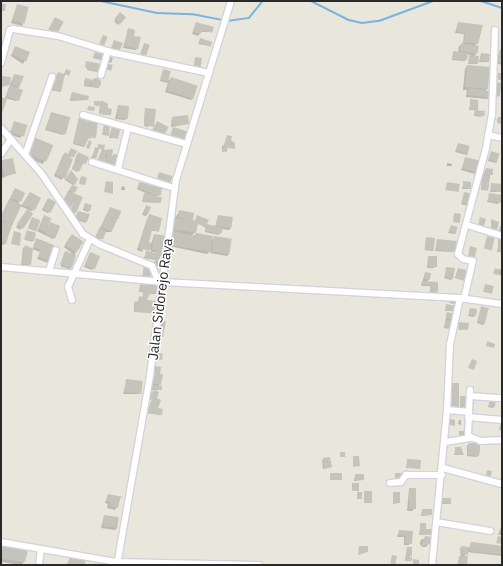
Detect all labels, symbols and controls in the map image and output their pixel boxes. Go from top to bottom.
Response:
street label: Jalan Sidorejo Raya [144,237,176,361]

